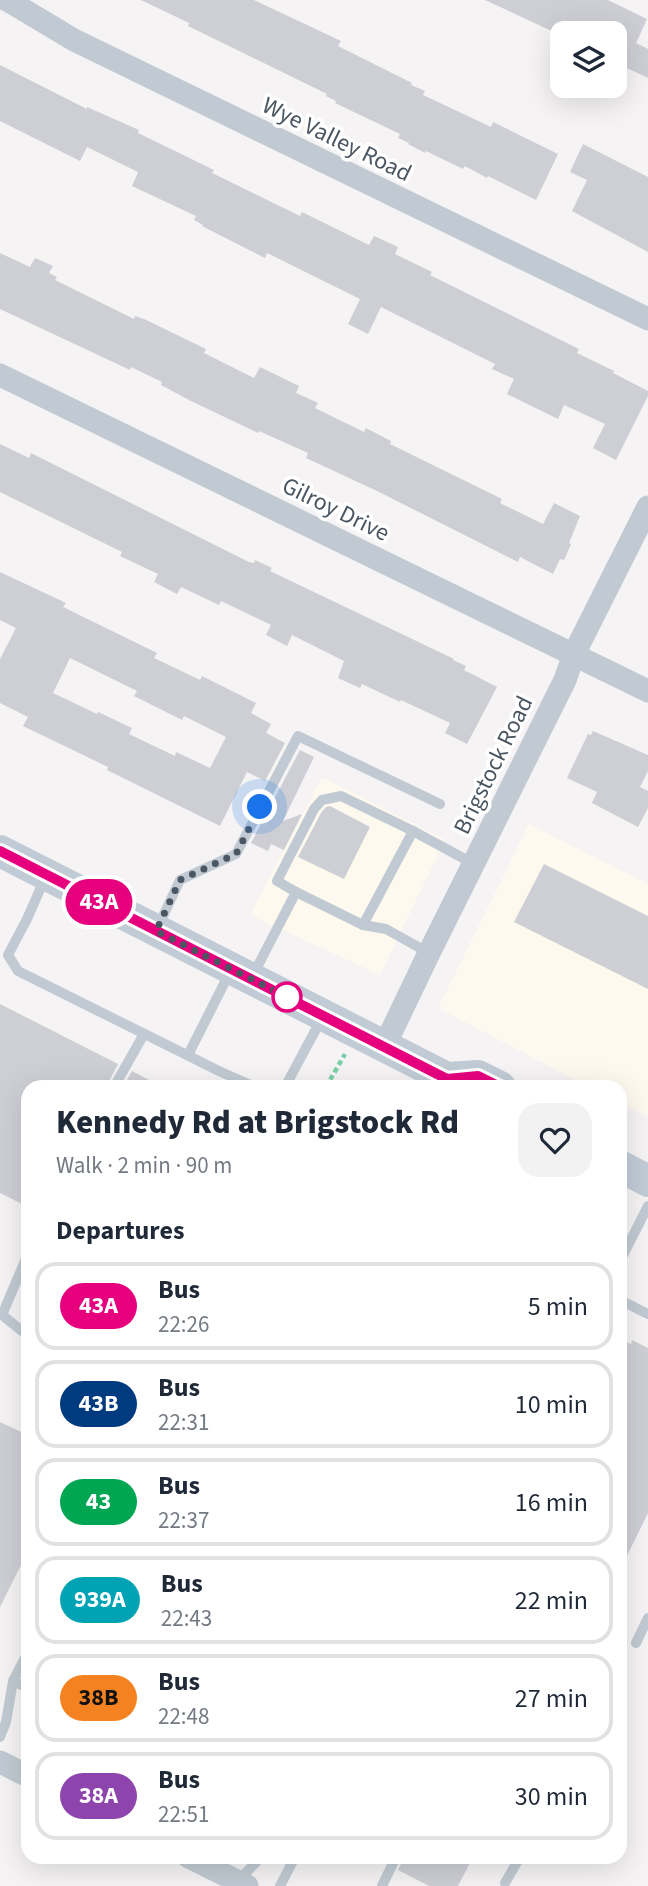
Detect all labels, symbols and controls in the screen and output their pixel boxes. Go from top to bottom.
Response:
map controls [550,21,627,98]
button: layers [550,21,627,98]
street label: Wye Valley Road [256,88,417,191]
street label: Gilroy Drive [276,468,396,551]
street label: Brigstock Road [445,690,542,840]
your location [242,789,277,824]
line badge: 43A [59,879,139,925]
text: 43A [79,884,119,919]
unlabelled marker [272,982,302,1012]
text: Kennedy Rd at Brigstock Rd [56,1099,459,1146]
button: heart [518,1103,592,1177]
text: Walk · 2 min · 90 m [56,1149,232,1182]
text: Departures [56,1212,184,1249]
text: Bus [158,1271,200,1308]
text: 43A [79,1288,118,1323]
text: 5 min [528,1288,588,1325]
text: 22:26 [158,1308,209,1341]
text: Bus [158,1369,200,1406]
text: 43B [79,1386,118,1421]
text: 10 min [515,1386,588,1423]
text: 22:31 [158,1406,209,1439]
text: Bus [158,1467,200,1504]
text: 43 [86,1484,111,1519]
text: 16 min [515,1484,588,1521]
text: 22:37 [158,1504,209,1537]
text: Bus [161,1565,203,1602]
text: 939A [74,1582,126,1617]
text: 22 min [515,1582,588,1619]
text: 22:43 [161,1602,212,1635]
text: Bus [158,1663,200,1700]
text: 38B [79,1680,118,1715]
text: 27 min [515,1680,588,1717]
text: 22:48 [158,1700,209,1733]
text: Bus [158,1761,200,1798]
text: 38A [79,1778,118,1813]
text: 30 min [515,1778,588,1815]
text: 22:51 [158,1798,209,1831]

